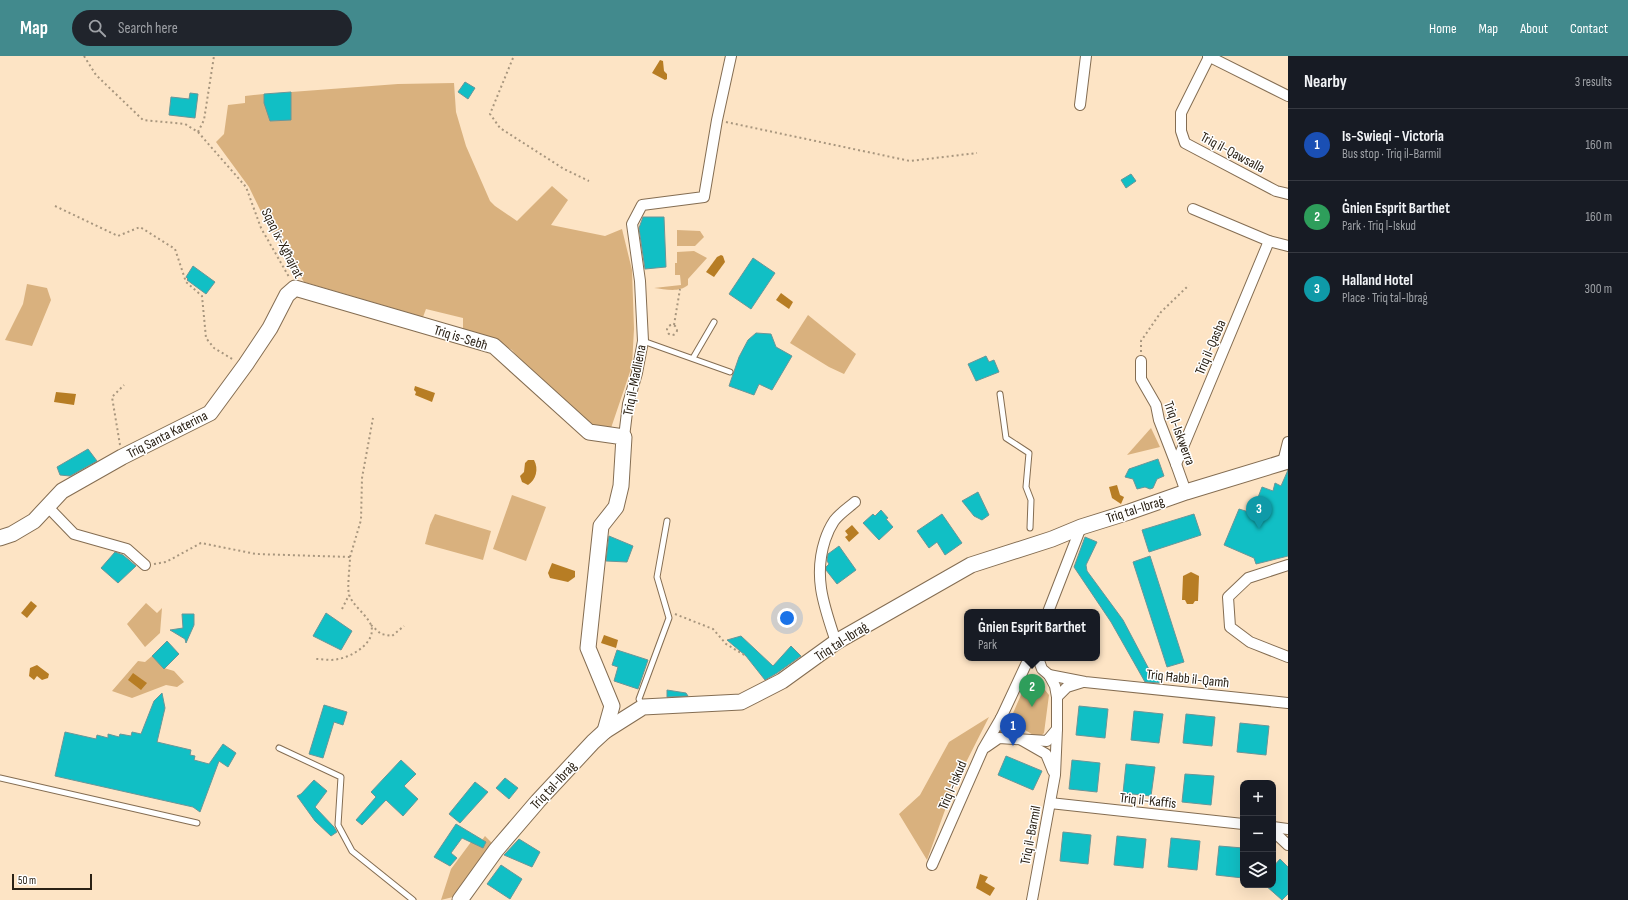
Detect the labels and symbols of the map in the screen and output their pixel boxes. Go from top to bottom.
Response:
street label: Triq il-Qawsalla [1198,128,1268,177]
street label: Sqaq ix-Xgħajrat [258,205,307,281]
street label: Triq il-Qasba [1191,317,1230,377]
street label: Triq is-Sebħ [432,321,490,354]
street label: Triq il-Madliena [619,343,650,417]
street label: Triq l-Iskwerra [1160,399,1199,468]
street label: Triq Santa Katerina [124,407,210,462]
street label: Triq tal-Ibraġ [1104,492,1167,527]
pin: 3 [1246,496,1272,529]
your location [777,608,797,628]
street label: Triq tal-Ibraġ [811,618,871,665]
street label: Triq Ħabb il-Qamħ [1146,666,1230,691]
pin: 2 [1019,674,1045,707]
pin: 1 [1000,713,1026,746]
street label: Triq tal-Ibraġ [527,757,580,813]
street label: Triq l-Iskud [934,758,971,812]
street label: Triq il-Kaffis [1119,789,1177,812]
street label: Triq il-Barmil [1016,804,1045,866]
scale bar [12,872,92,891]

